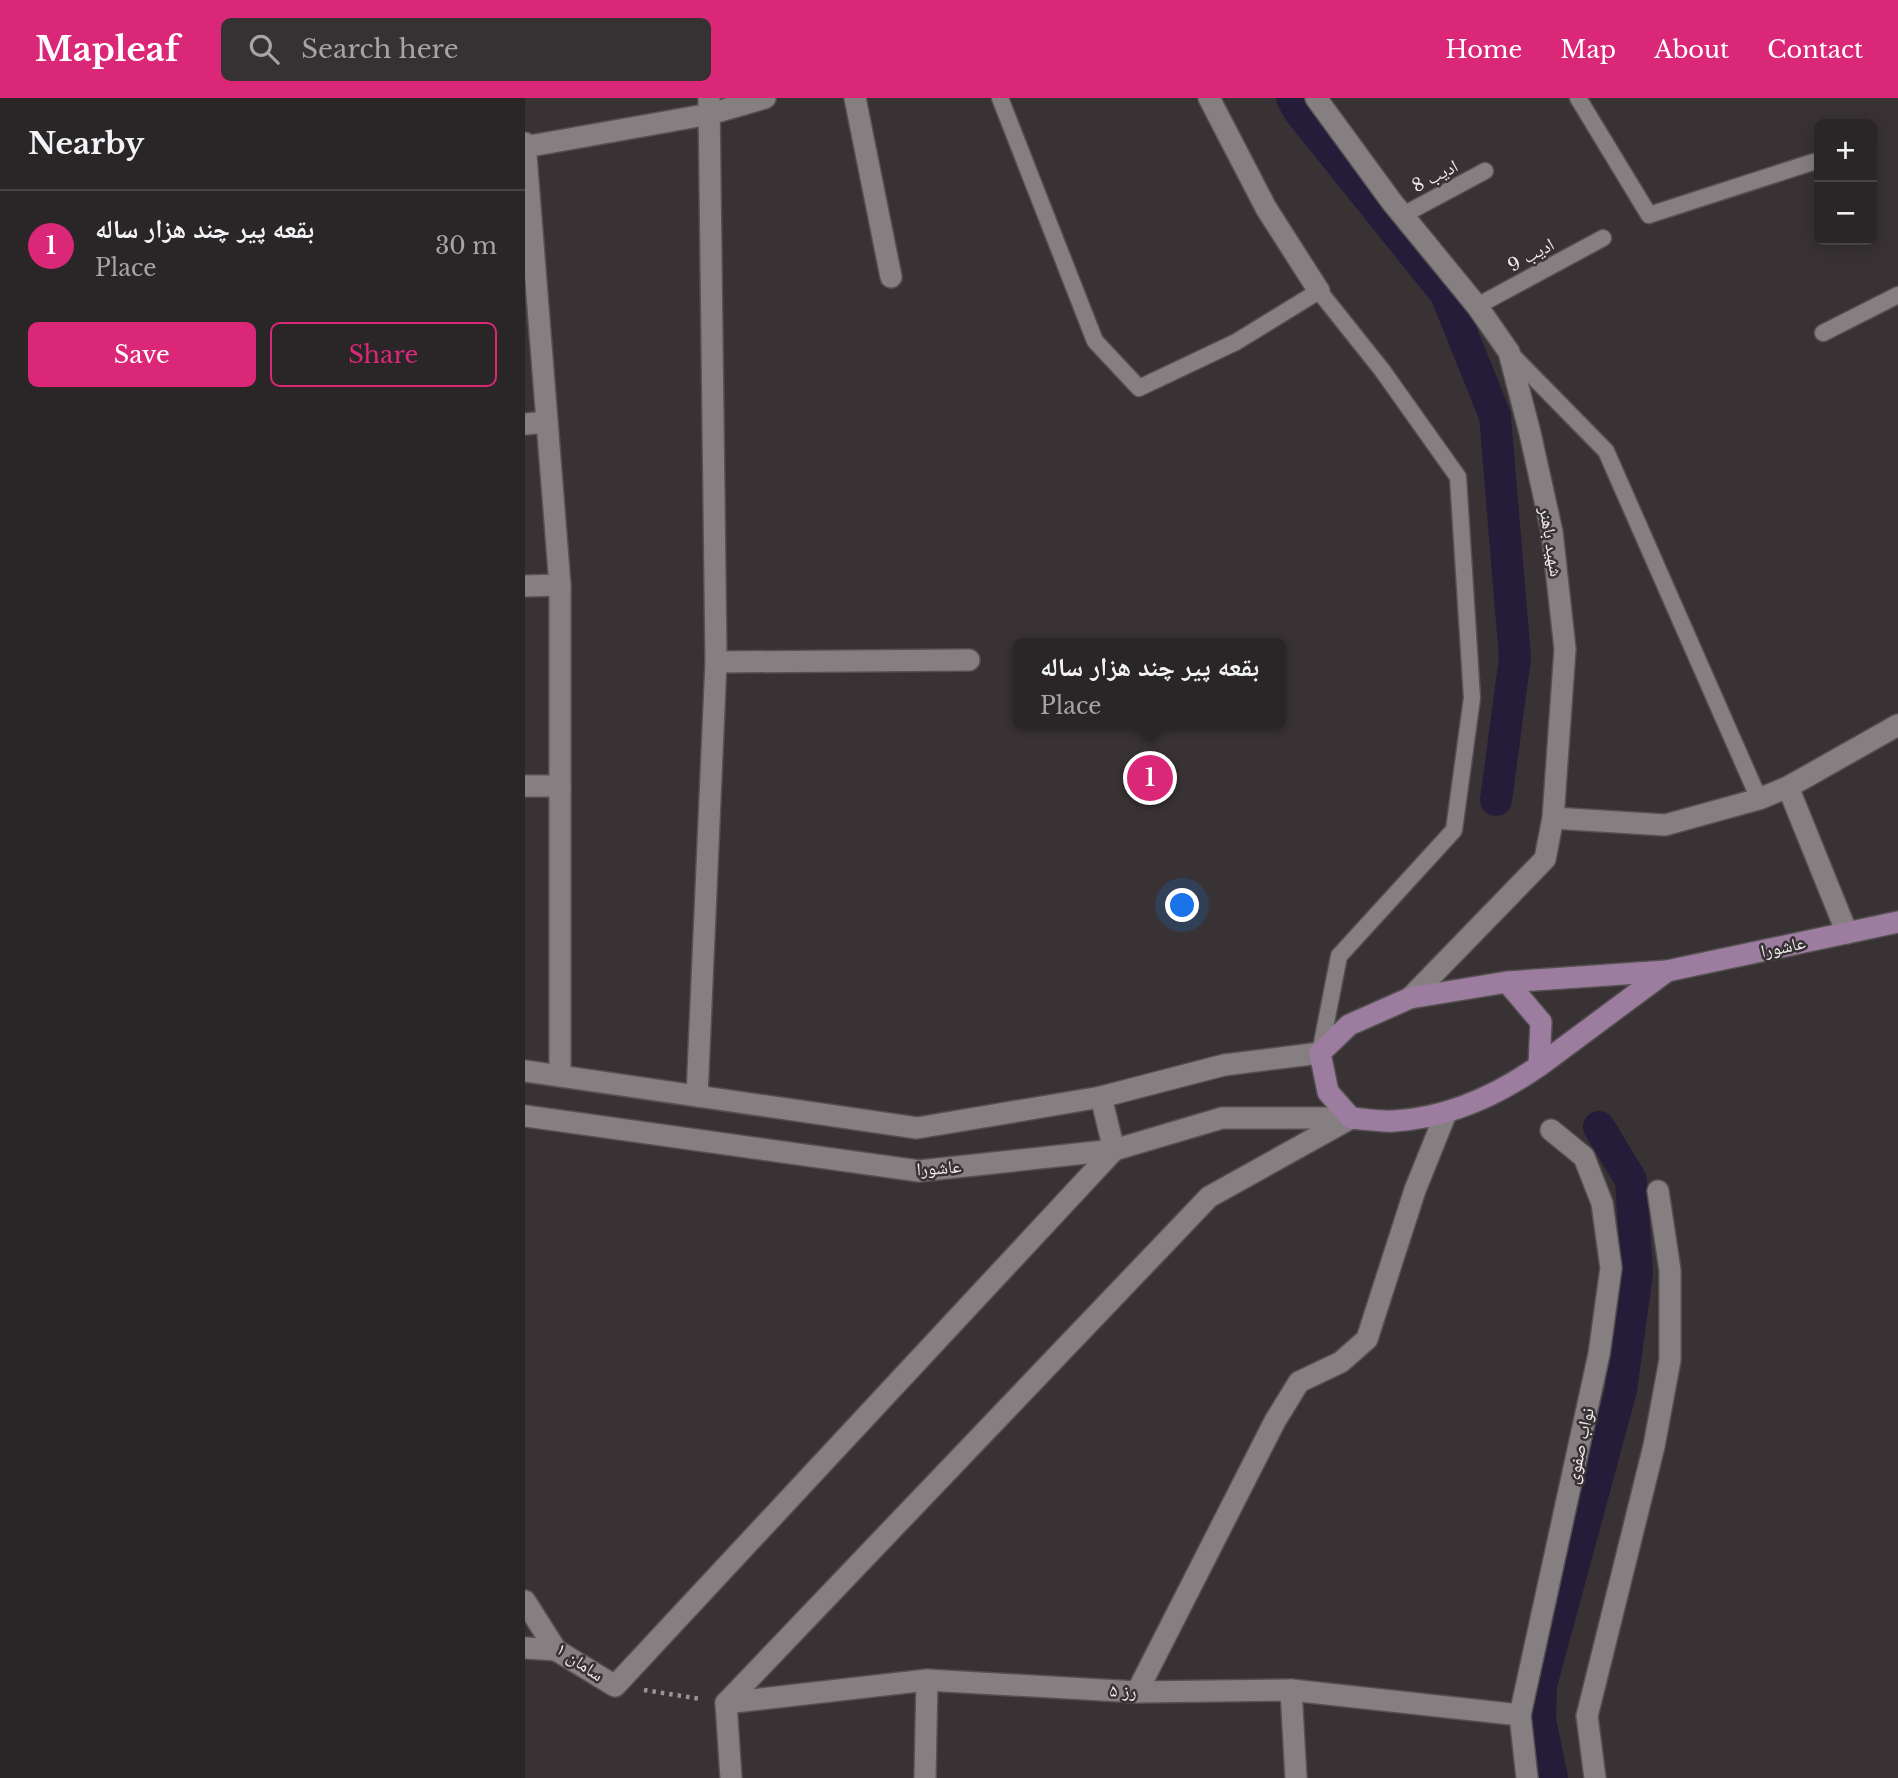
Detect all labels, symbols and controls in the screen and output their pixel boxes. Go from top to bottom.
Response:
search box [221,18,711,81]
text: Mapleaf [35,29,179,70]
icon: search [245,30,283,68]
text: Search here [301,33,459,65]
text: Home [1446,35,1522,64]
text: Map [1560,35,1616,64]
text: About [1654,35,1729,64]
text: Contact [1767,35,1863,64]
map controls [1814,119,1877,245]
button: + [1814,119,1877,182]
text: Nearby [28,125,144,162]
street label: ادیب 8 [1408,155,1462,197]
button: − [1814,182,1877,245]
text: بقعه پیر چند هزار ساله [95,213,314,245]
text: 1 [46,232,56,260]
text: 30 m [435,232,497,260]
street label: ادیب 9 [1504,233,1558,277]
text: Place [95,254,157,282]
button: Save [28,322,256,387]
button: Share [270,322,497,387]
street label: شهید باهنر [1534,505,1567,578]
popup [1013,638,1286,729]
text: بقعه پیر چند هزار ساله [1040,651,1259,683]
text: Place [1040,692,1101,720]
pin: 1 [1127,752,1173,804]
your location [1165,888,1199,922]
street label: عاشورا [1759,932,1807,962]
street label: عاشورا [916,1155,962,1181]
street label: نواب صفوی [1561,1406,1599,1486]
street label: سامان ۱ [552,1638,608,1686]
street label: رز ۵ [1109,1680,1137,1702]

